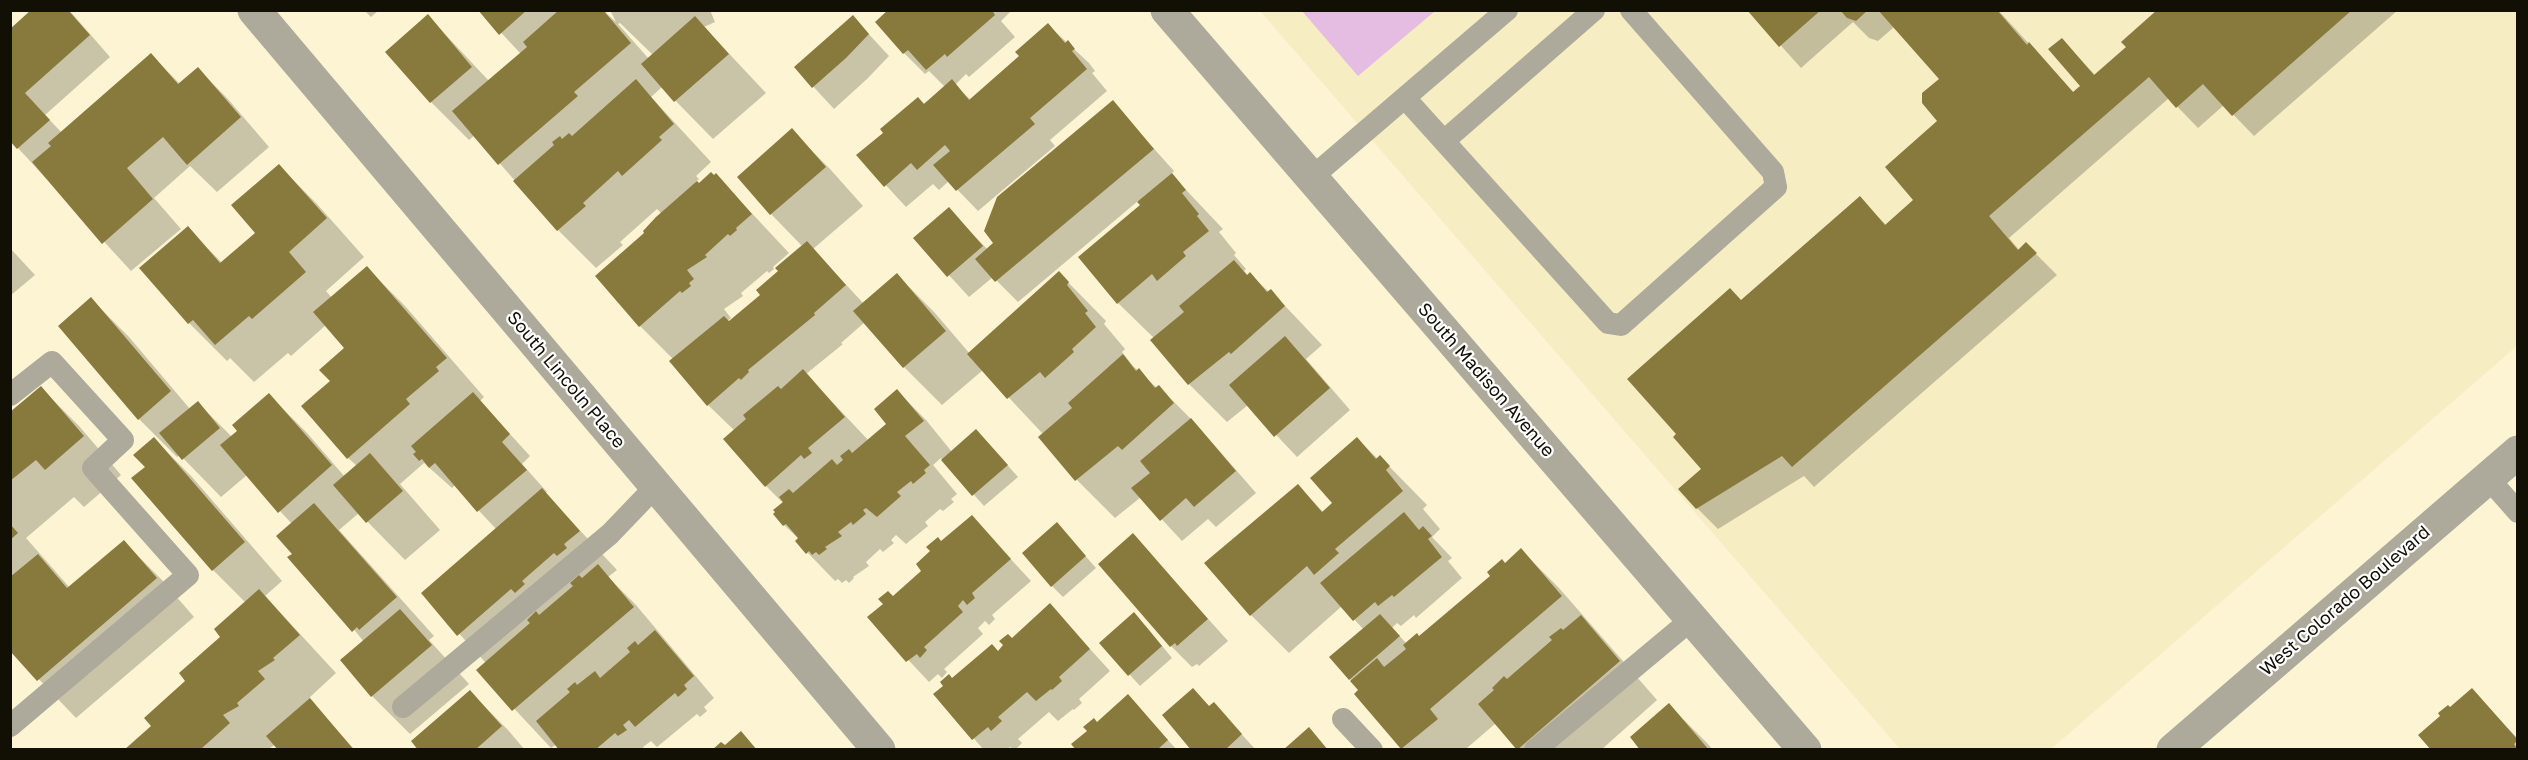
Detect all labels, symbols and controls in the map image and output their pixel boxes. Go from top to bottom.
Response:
street label: South Madison Avenue [1413,299,1559,461]
street label: South Lincoln Place [502,307,630,453]
street label: West Colorado Boulevard [2256,521,2434,681]

